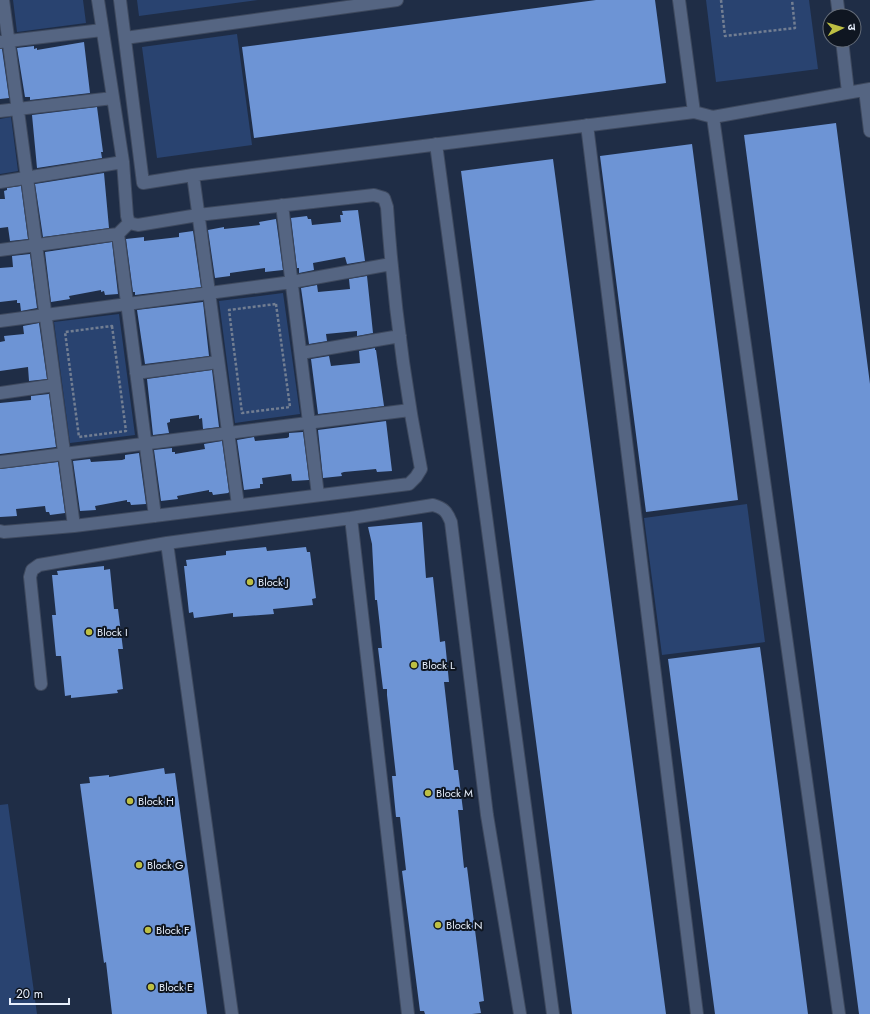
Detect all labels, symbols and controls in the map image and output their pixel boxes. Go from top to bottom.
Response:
north arrow [822,8,862,48]
text: उ [844,23,860,32]
place label: Block J [258,574,289,590]
marker: Block J [245,577,255,587]
place label: Block I [97,624,128,640]
marker: Block I [84,627,94,637]
place label: Block L [422,657,455,673]
marker: Block L [409,660,419,670]
place label: Block M [436,785,473,801]
marker: Block M [423,788,433,798]
place label: Block H [138,793,174,809]
marker: Block H [125,796,135,806]
place label: Block G [147,857,184,873]
marker: Block G [134,860,144,870]
place label: Block N [446,917,483,933]
marker: Block N [433,920,443,930]
place label: Block F [156,922,190,938]
marker: Block F [143,925,153,935]
place label: Block E [159,979,193,995]
scale bar [10,980,69,1006]
marker: Block E [146,982,156,992]
text: 20 m [16,985,43,1003]

